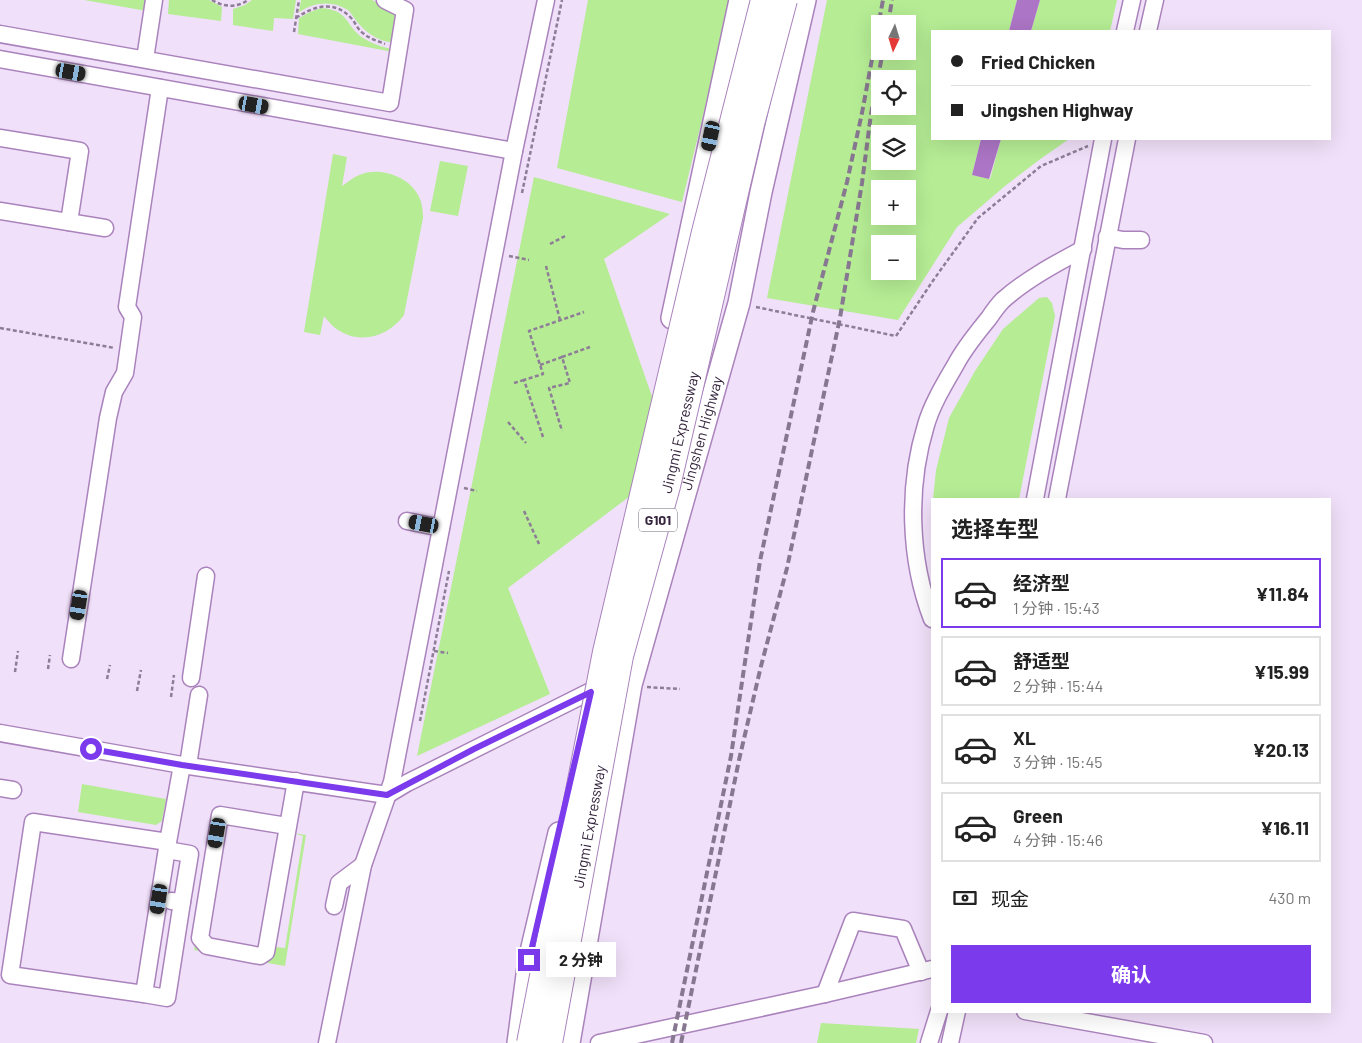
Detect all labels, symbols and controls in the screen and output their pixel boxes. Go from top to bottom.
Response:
north arrow [871,15,916,60]
map controls [871,15,916,280]
text: Fried Chicken [981,50,1095,73]
car [54,62,87,82]
button: locate [871,70,916,115]
car [237,95,270,115]
text: Jingshen Highway [981,98,1133,121]
car [700,120,721,152]
button: layers [871,125,916,170]
button: + [871,180,916,225]
button: − [871,235,916,280]
street label: Jingmi Expressway [656,369,702,495]
street label: Jingshen Highway [677,374,726,492]
road number: G101 [639,508,677,532]
car [407,514,440,534]
text: 选择车型 [951,515,1039,541]
icon: car [953,571,998,616]
text: 经济型 [1013,571,1070,594]
text: ¥11.84 [1255,582,1309,605]
car [69,589,88,621]
text: 1 分钟 · 15:43 [1013,598,1100,617]
icon: car [953,649,998,694]
text: 舒适型 [1013,649,1070,672]
text: ¥15.99 [1254,660,1309,683]
text: 2 分钟 · 15:44 [1013,676,1103,695]
text: XL [1013,726,1036,749]
icon: car [953,727,998,772]
route start [80,738,102,760]
text: ¥20.13 [1252,738,1309,761]
text: 3 分钟 · 15:45 [1013,752,1103,771]
street label: Jingmi Expressway [569,763,609,889]
text: Green [1013,804,1063,827]
icon: car [953,805,998,850]
text: ¥16.11 [1260,816,1309,839]
car [207,817,226,849]
text: 4 分钟 · 15:46 [1013,830,1103,849]
car [149,883,168,915]
icon: cash [951,884,979,912]
text: 现金 [991,887,1029,910]
text: 430 m [1268,888,1311,907]
callout: 2 分钟 [546,942,616,978]
button: 确认 [951,945,1311,1003]
route end [518,949,540,971]
text: 2 分钟 [559,950,603,969]

